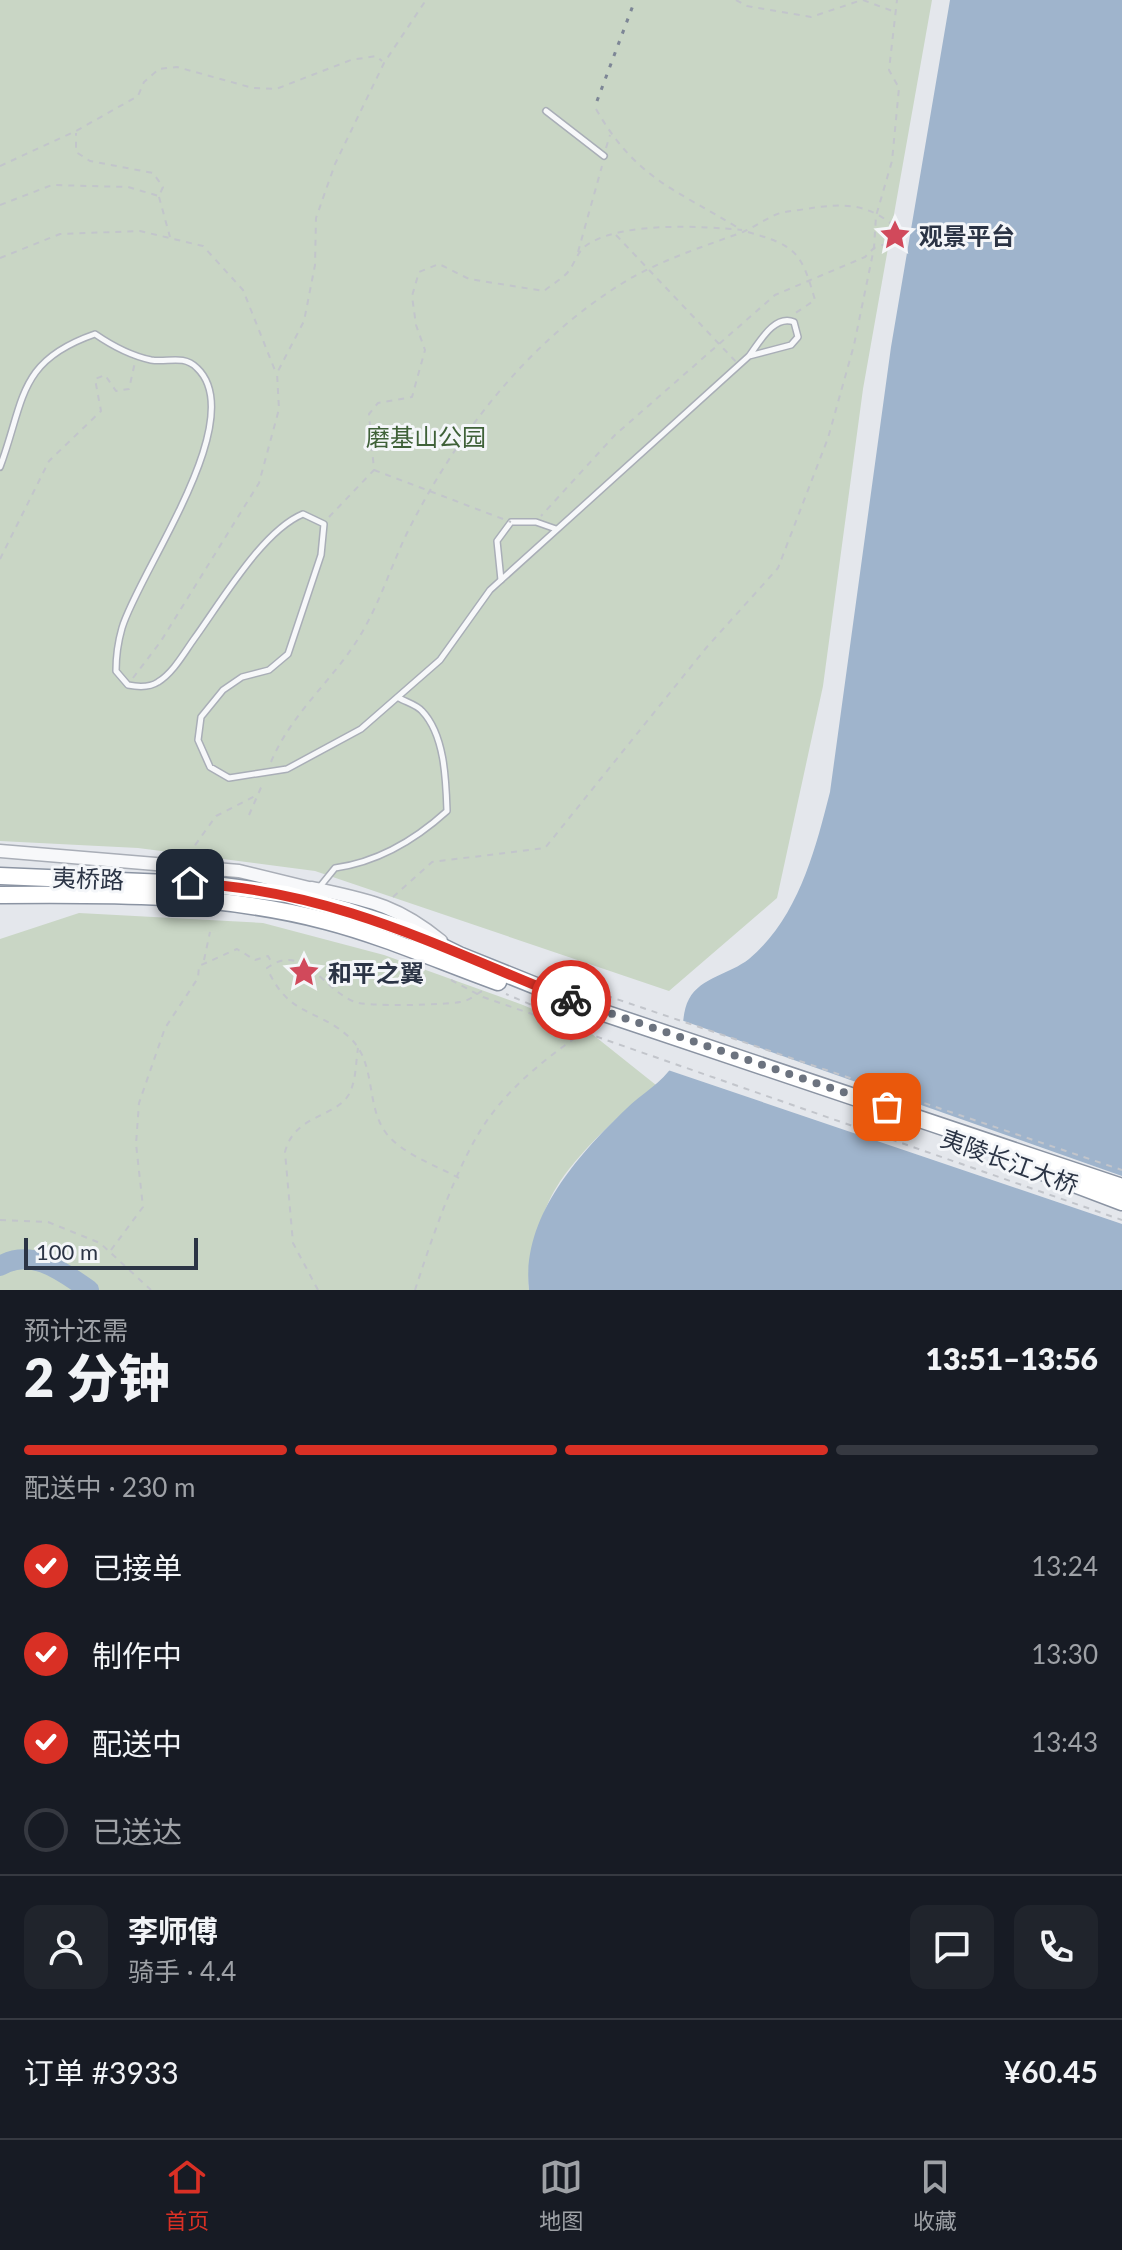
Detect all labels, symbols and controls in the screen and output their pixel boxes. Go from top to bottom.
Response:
place icon: 观景平台 [878,218,912,252]
place label: 观景平台 [919,221,1015,250]
park label: 磨基山公园 [366,422,486,451]
pin [156,849,224,917]
icon: home [168,861,212,905]
street label: 夷桥路 [52,862,124,894]
place icon: 和平之翼 [287,955,321,989]
place label: 和平之翼 [328,958,424,987]
courier [531,960,611,1040]
icon: bike [549,978,593,1022]
pin [853,1073,921,1141]
icon: bag [865,1085,909,1129]
street label: 夷陵长江大桥 [937,1123,1083,1199]
scale bar [24,1234,198,1270]
text: 100 m [36,1238,98,1265]
text: 预计还需 [24,1314,128,1346]
text: 13:51–13:56 [925,1340,1098,1376]
text: 2 分钟 [24,1346,170,1408]
text: 配送中 · 230 m [24,1471,195,1503]
icon: check [24,1544,68,1588]
text: 已接单 [92,1549,182,1585]
text: 13:24 [1031,1550,1098,1582]
icon: check [24,1632,68,1676]
text: 制作中 [92,1637,182,1673]
text: 13:30 [1031,1638,1098,1670]
icon: check [24,1720,68,1764]
text: 配送中 [92,1725,182,1761]
text: 13:43 [1031,1726,1098,1758]
text: 已送达 [92,1813,182,1849]
button: person [24,1905,108,1989]
button: chat [910,1905,994,1989]
button: phone [1014,1905,1098,1989]
text: 李师傅 [128,1912,218,1948]
text: 骑手 · 4.4 [128,1955,236,1987]
text: ¥60.45 [1004,2053,1098,2089]
text: 订单 #3933 [24,2054,179,2090]
tab: 首页 [165,2155,209,2235]
tab: 地图 [539,2155,583,2235]
tab: 收藏 [913,2155,957,2235]

